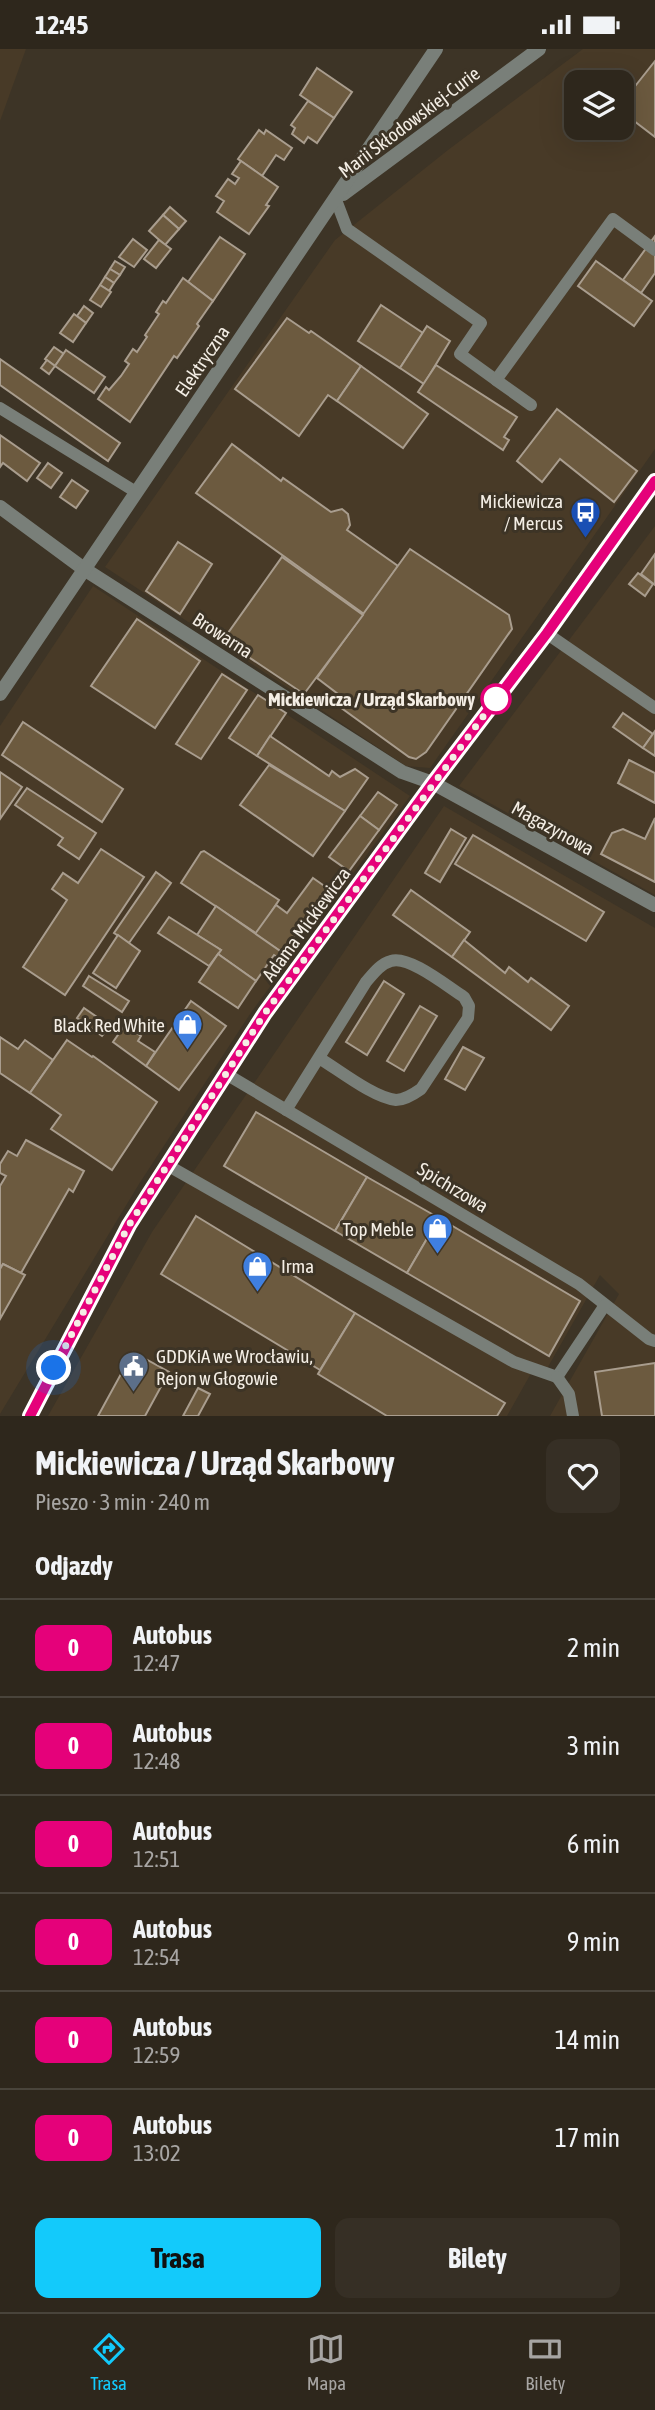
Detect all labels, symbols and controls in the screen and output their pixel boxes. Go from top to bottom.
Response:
text: 12:45 [35,10,89,40]
street label: Marii Skłodowskiej-Curie [334,62,484,182]
map controls [564,70,634,140]
button: layers [564,70,634,140]
street label: Elektryczna [170,321,234,401]
place label: Mickiewicza / Mercus [480,490,563,534]
bus stop icon: Mickiewicza / Mercus [569,495,603,539]
street label: Browarna [189,608,257,662]
marker: Mickiewicza / Urząd Skarbowy [481,684,511,714]
place label: Mickiewicza / Urząd Skarbowy [268,688,475,710]
street label: Magazynowa [508,796,598,860]
street label: Adama Mickiewicza [257,863,355,985]
shop icon: Black Red White [171,1008,205,1052]
place label: Black Red White [53,1014,165,1036]
street label: Spichrzowa [414,1157,492,1217]
shop icon: Top Meble [420,1212,454,1256]
place label: Top Meble [342,1218,414,1240]
shop icon: Irma [241,1249,275,1293]
place label: Irma [281,1255,314,1277]
place label: GDDKiA we Wrocławiu, Rejon w Głogowie [156,1345,313,1389]
your location [36,1350,71,1385]
public building icon: GDDKiA we Wrocławiu, Rejon w Głogowie [116,1350,150,1394]
button: heart [546,1439,620,1513]
text: Mickiewicza / Urząd Skarbowy [35,1444,395,1482]
text: Pieszo · 3 min · 240 m [35,1489,210,1515]
text: Odjazdy [35,1551,113,1581]
text: Autobus [133,1620,212,1650]
text: 2 min [567,1633,620,1663]
text: 0 [68,1634,79,1661]
text: 12:47 [133,1650,180,1676]
text: Autobus [133,1718,212,1748]
text: 3 min [567,1731,620,1761]
text: 0 [68,1732,79,1759]
text: 12:48 [133,1748,180,1774]
text: Autobus [133,1816,212,1846]
text: 6 min [567,1829,620,1859]
text: 0 [68,1830,79,1857]
text: 12:51 [133,1846,180,1872]
text: Autobus [133,1914,212,1944]
text: 9 min [567,1927,620,1957]
text: 0 [68,1928,79,1955]
text: 12:54 [133,1944,180,1970]
text: Autobus [133,2012,212,2042]
text: 14 min [555,2025,620,2055]
text: 0 [68,2026,79,2053]
text: 12:59 [133,2042,180,2068]
text: Autobus [133,2110,212,2140]
text: 17 min [555,2123,620,2153]
text: 0 [68,2124,79,2151]
text: 13:02 [133,2140,181,2166]
button: Trasa [35,2218,321,2298]
button: Bilety [335,2218,620,2298]
tab: Trasa [90,2330,128,2394]
tab: Mapa [307,2330,346,2394]
tab: Bilety [525,2330,565,2394]

